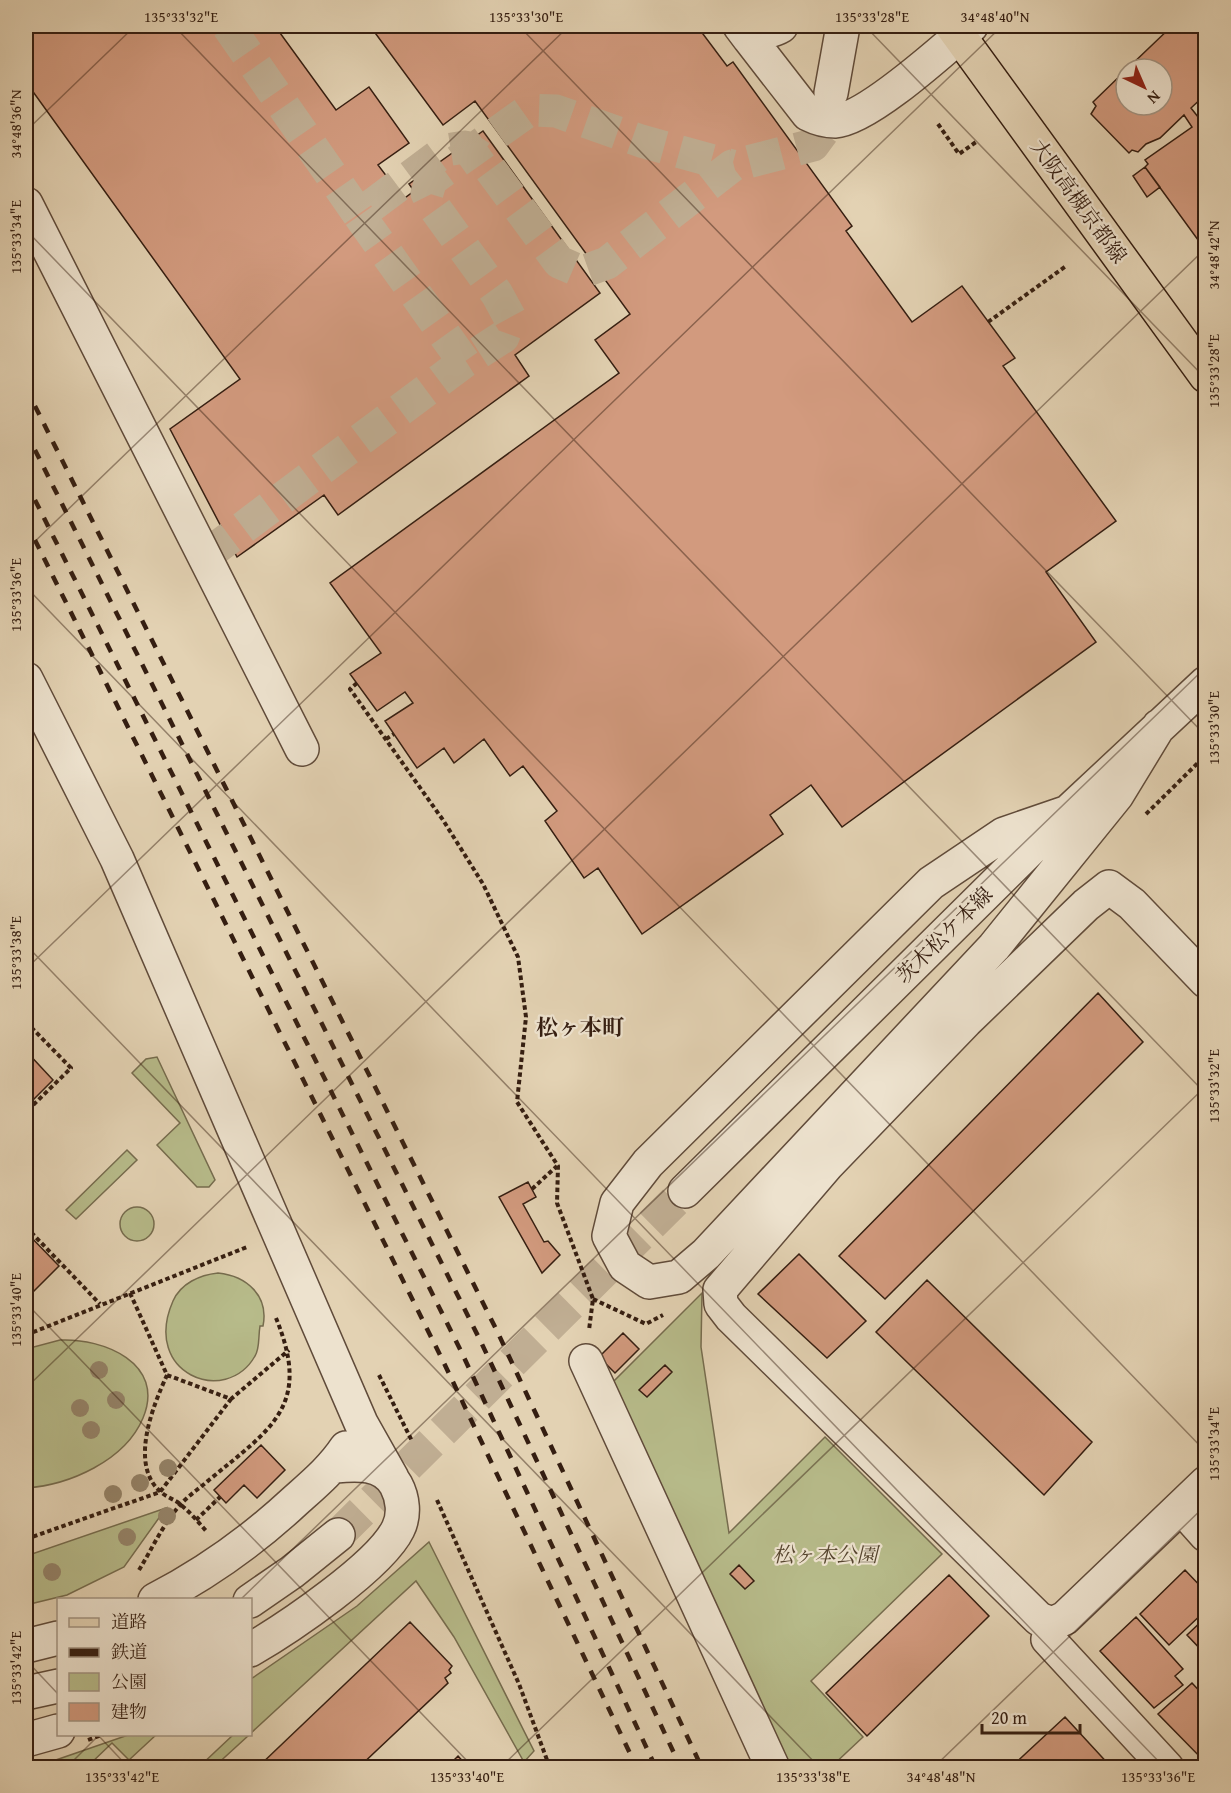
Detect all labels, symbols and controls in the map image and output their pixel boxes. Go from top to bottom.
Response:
text: 135°33'32"E [144,6,218,27]
text: 135°33'30"E [489,6,563,27]
text: 135°33'28"E [835,6,909,27]
text: 34°48'40"N [961,6,1030,27]
north arrow [1114,57,1174,117]
text: N [1142,85,1167,110]
text: 34°48'36"N [5,89,26,158]
street label: 大阪高槻京都線 [1023,132,1135,270]
text: 135°33'34"E [5,200,26,274]
text: 34°48'42"N [1203,220,1224,289]
text: 135°33'28"E [1203,334,1224,408]
text: 135°33'36"E [5,558,26,632]
text: 135°33'30"E [1203,691,1224,765]
street label: 茨木松ケ本線 [888,879,1000,991]
text: 135°33'38"E [5,916,26,990]
district label: 松ヶ本町 [536,1011,624,1043]
text: 135°33'32"E [1203,1049,1224,1123]
text: 135°33'40"E [5,1273,26,1347]
text: 135°33'34"E [1203,1407,1224,1481]
park label: 松ヶ本公園 [773,1539,880,1570]
legend [57,1598,252,1736]
text: 道路 [111,1608,147,1635]
text: 135°33'42"E [5,1631,26,1705]
text: 鉄道 [111,1638,147,1665]
text: 公園 [111,1668,147,1695]
scale bar [982,1697,1080,1735]
text: 建物 [111,1698,147,1725]
text: 20 m [991,1704,1027,1731]
text: 135°33'42"E [85,1766,159,1787]
text: 135°33'40"E [430,1766,504,1787]
text: 135°33'38"E [776,1766,850,1787]
text: 34°48'48"N [907,1766,976,1787]
text: 135°33'36"E [1121,1766,1195,1787]

